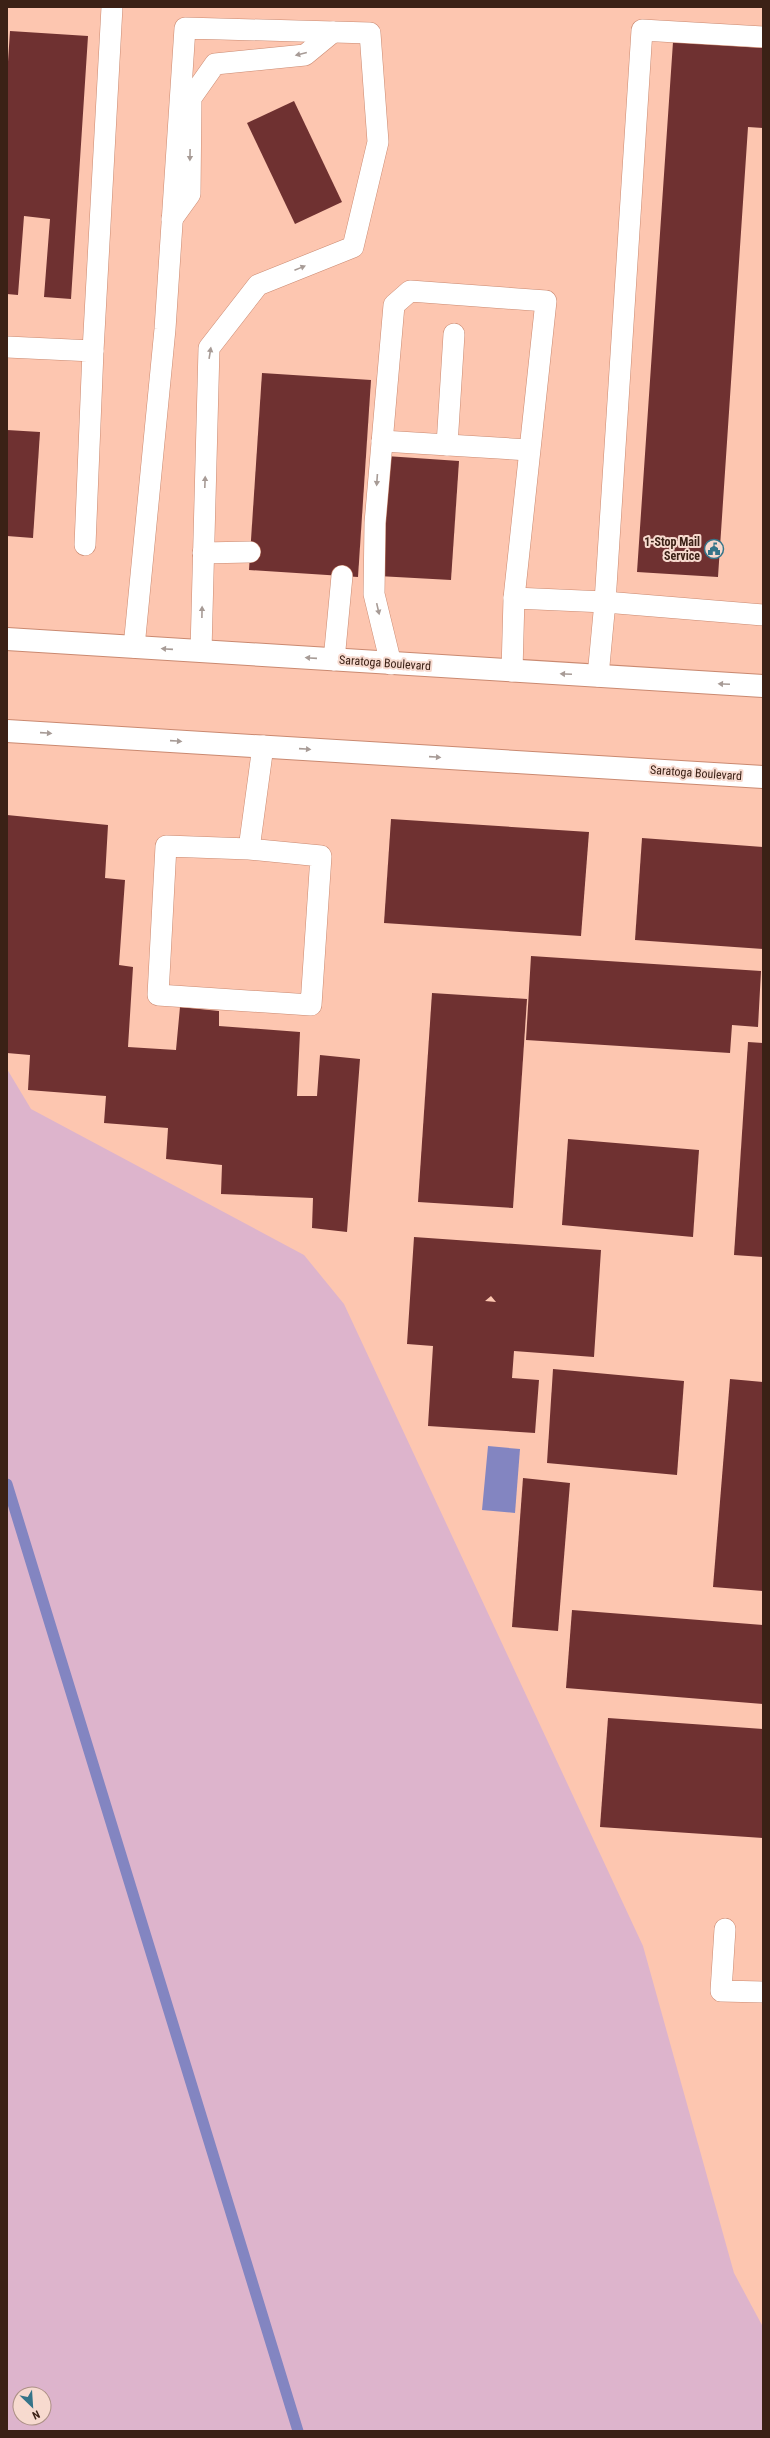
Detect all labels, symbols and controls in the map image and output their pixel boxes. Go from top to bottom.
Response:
one-way arrow [295,52,308,58]
one-way arrow [187,149,193,162]
one-way arrow [295,264,307,270]
one-way arrow [207,346,213,359]
one-way arrow [374,474,381,486]
one-way arrow [202,475,208,488]
place label: 1-Stop Mail Service [644,535,700,563]
public building icon: 1-Stop Mail Service [703,538,725,560]
one-way arrow [375,604,381,616]
one-way arrow [198,606,205,618]
one-way arrow [160,646,173,652]
street label: Saratoga Boulevard [339,653,431,673]
one-way arrow [305,655,317,662]
one-way arrow [560,671,572,678]
one-way arrow [718,680,730,687]
one-way arrow [40,730,52,737]
one-way arrow [170,738,182,745]
one-way arrow [299,746,311,753]
one-way arrow [429,754,441,761]
street label: Saratoga Boulevard [650,763,742,783]
north arrow [12,2386,52,2426]
text: N [30,2407,42,2422]

